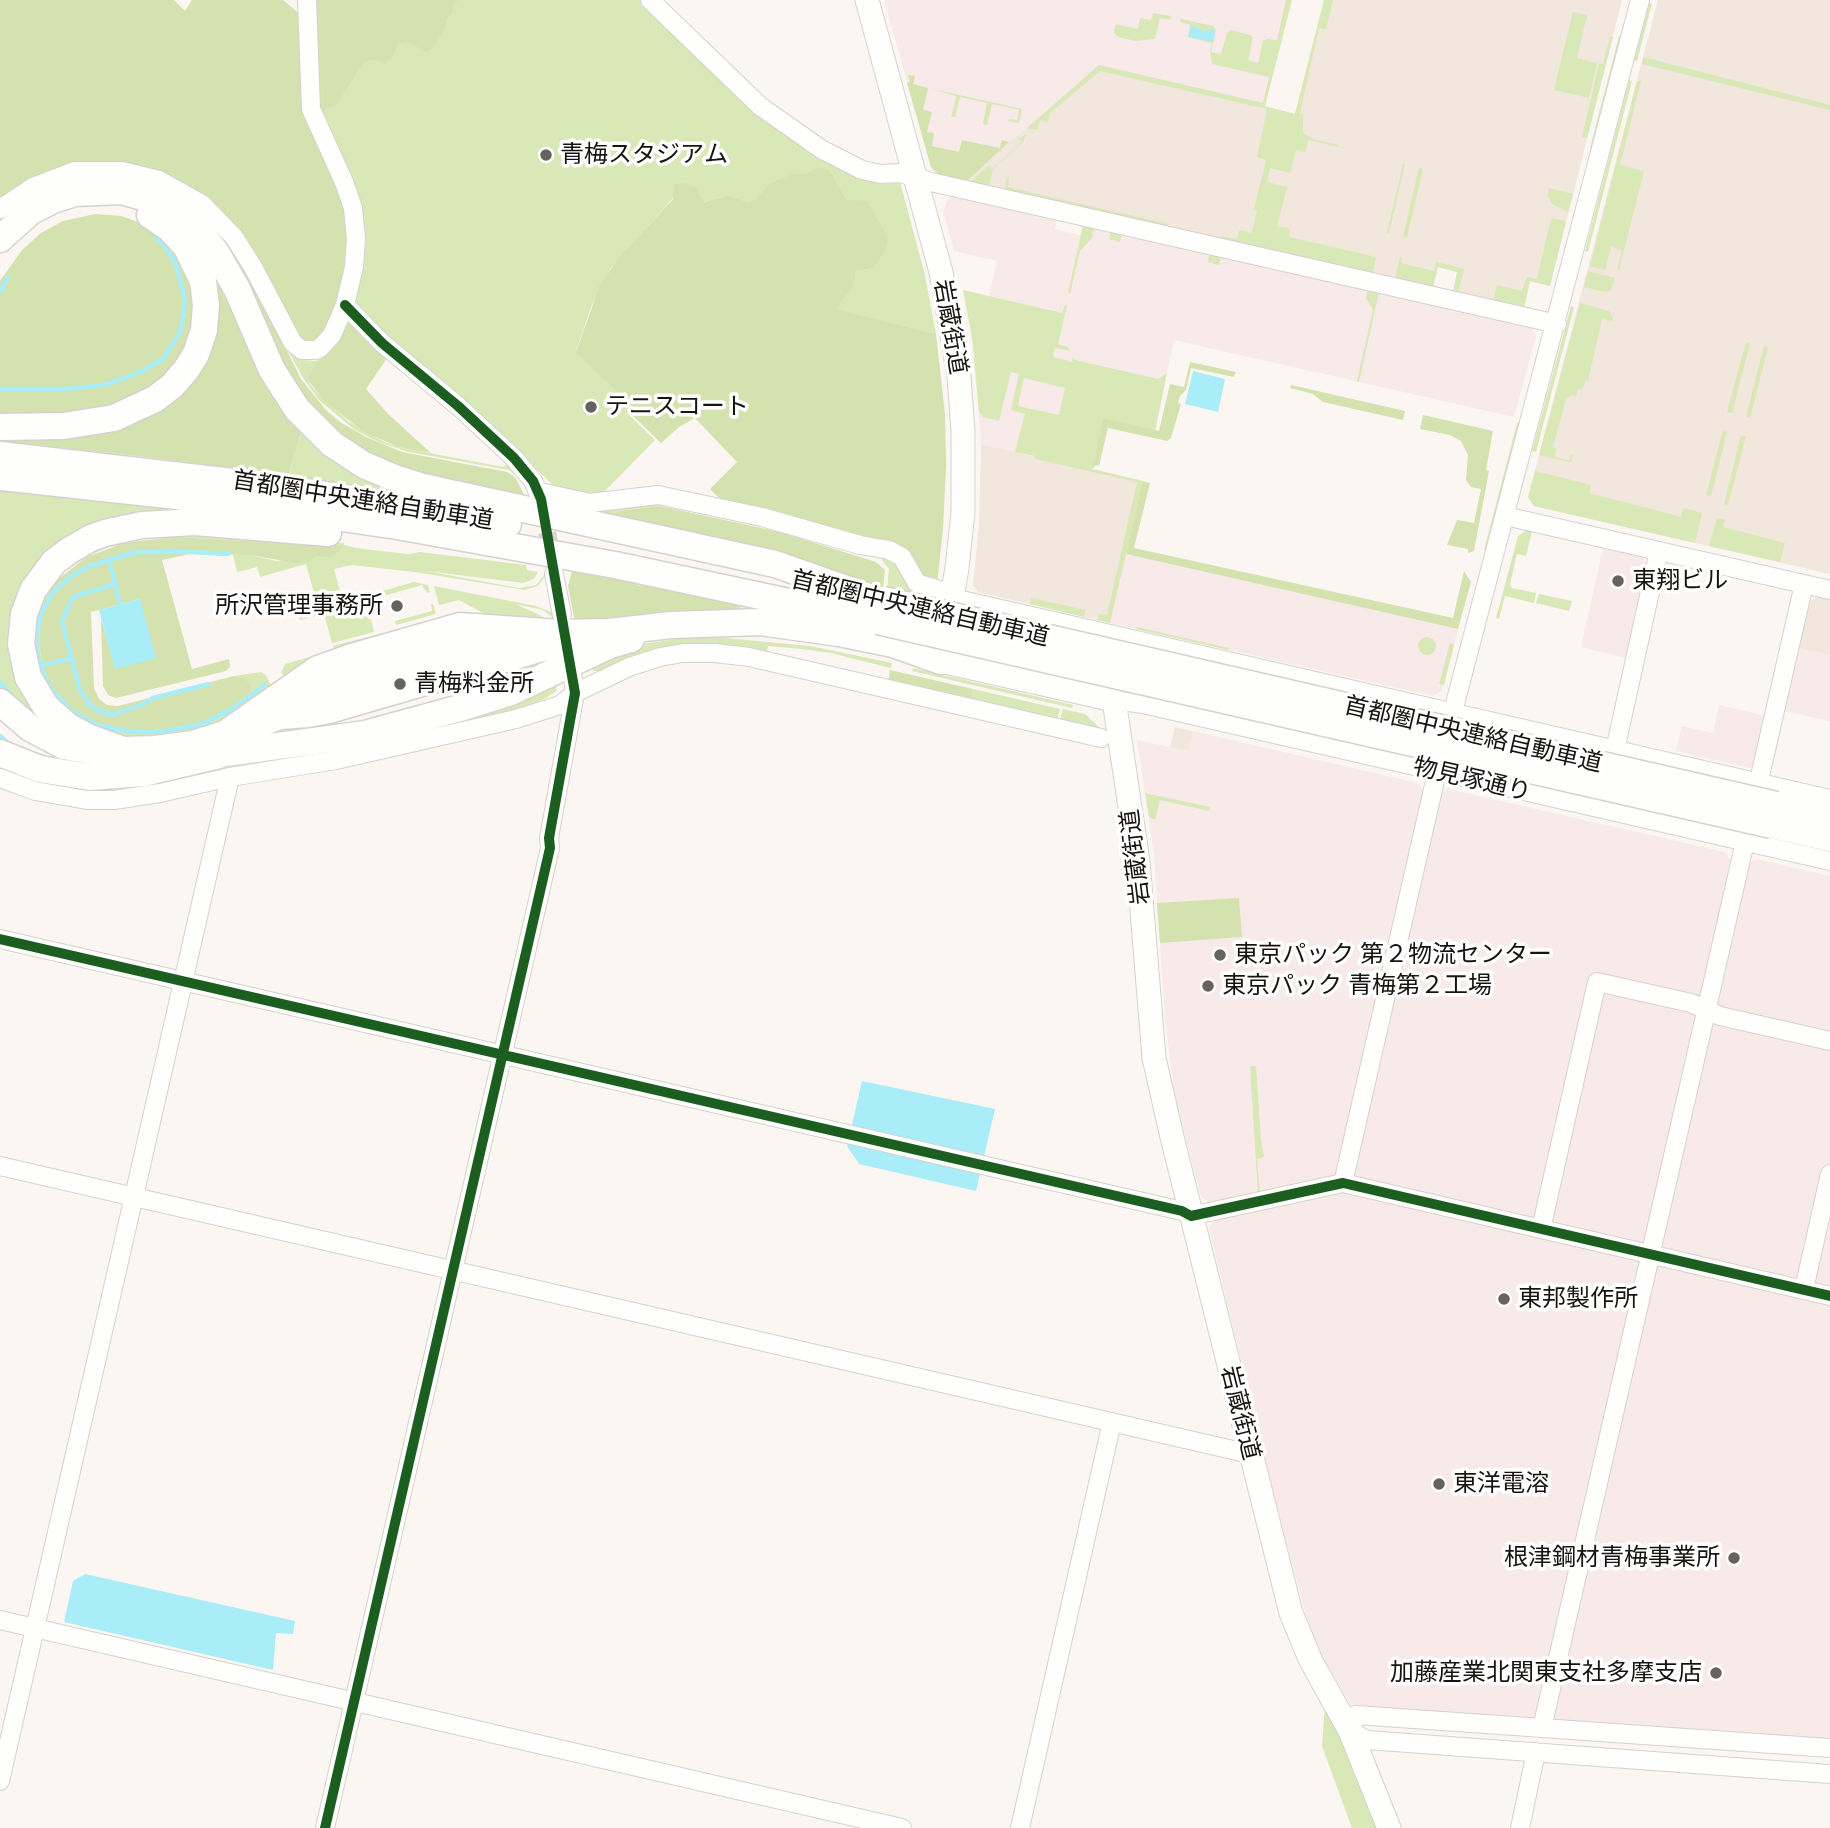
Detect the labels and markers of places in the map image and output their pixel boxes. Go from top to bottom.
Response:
place label: 青梅スタジアム [560,141,728,169]
marker: 青梅スタジアム [538,147,554,163]
place label: テニスコート [605,393,749,421]
marker: テニスコート [583,399,599,415]
place label: 東翔ビル [1632,567,1728,595]
marker: 東翔ビル [1610,573,1626,589]
place label: 所沢管理事務所 [215,592,383,620]
marker: 所沢管理事務所 [389,598,405,614]
place label: 青梅料金所 [414,670,534,698]
marker: 青梅料金所 [392,676,408,692]
place label: 東京パック 第２物流センター [1234,941,1552,969]
marker: 東京パック 第２物流センター [1212,947,1228,963]
place label: 東京パック 青梅第２工場 [1222,972,1492,1000]
marker: 東京パック 青梅第２工場 [1200,978,1216,994]
place label: 東邦製作所 [1518,1285,1638,1313]
marker: 東邦製作所 [1496,1291,1512,1307]
place label: 東洋電溶 [1453,1470,1549,1498]
marker: 東洋電溶 [1431,1476,1447,1492]
place label: 根津鋼材青梅事業所 [1504,1544,1720,1572]
marker: 根津鋼材青梅事業所 [1726,1550,1742,1566]
place label: 加藤産業北関東支社多摩支店 [1390,1659,1702,1687]
marker: 加藤産業北関東支社多摩支店 [1708,1665,1724,1681]

